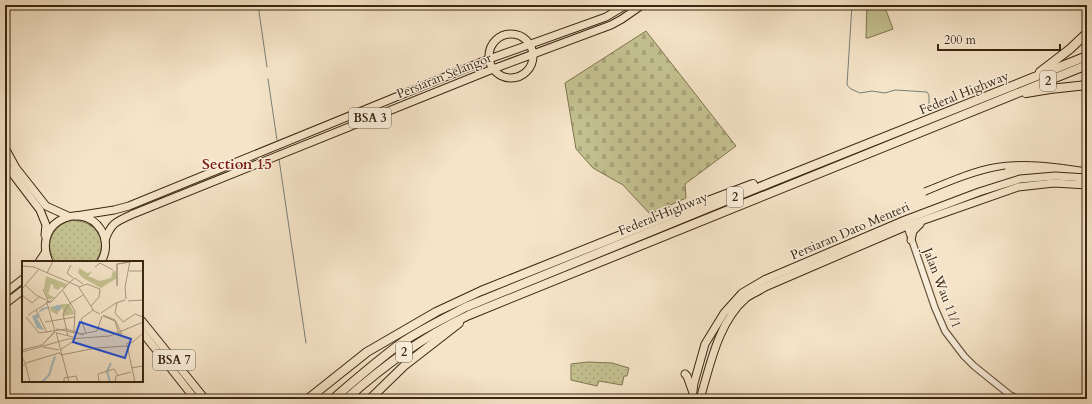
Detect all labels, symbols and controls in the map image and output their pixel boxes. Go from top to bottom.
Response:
scale bar [938,26,1060,52]
text: 200 m [944,32,977,48]
street label: Persiaran Selangor [394,49,494,103]
street label: Federal Highway [917,67,1012,119]
road number: 2 [1040,71,1056,91]
road number: BSA 3 [349,108,391,128]
district label: Section 15 [202,154,272,174]
road number: 2 [727,187,743,207]
street label: Federal Highway [616,188,711,240]
street label: Persiaran Dato Menteri [788,198,913,264]
street label: Jalan Wau 11/1 [918,243,966,331]
inset map [22,261,143,382]
road number: 2 [396,342,412,362]
road number: BSA 7 [153,350,195,370]

